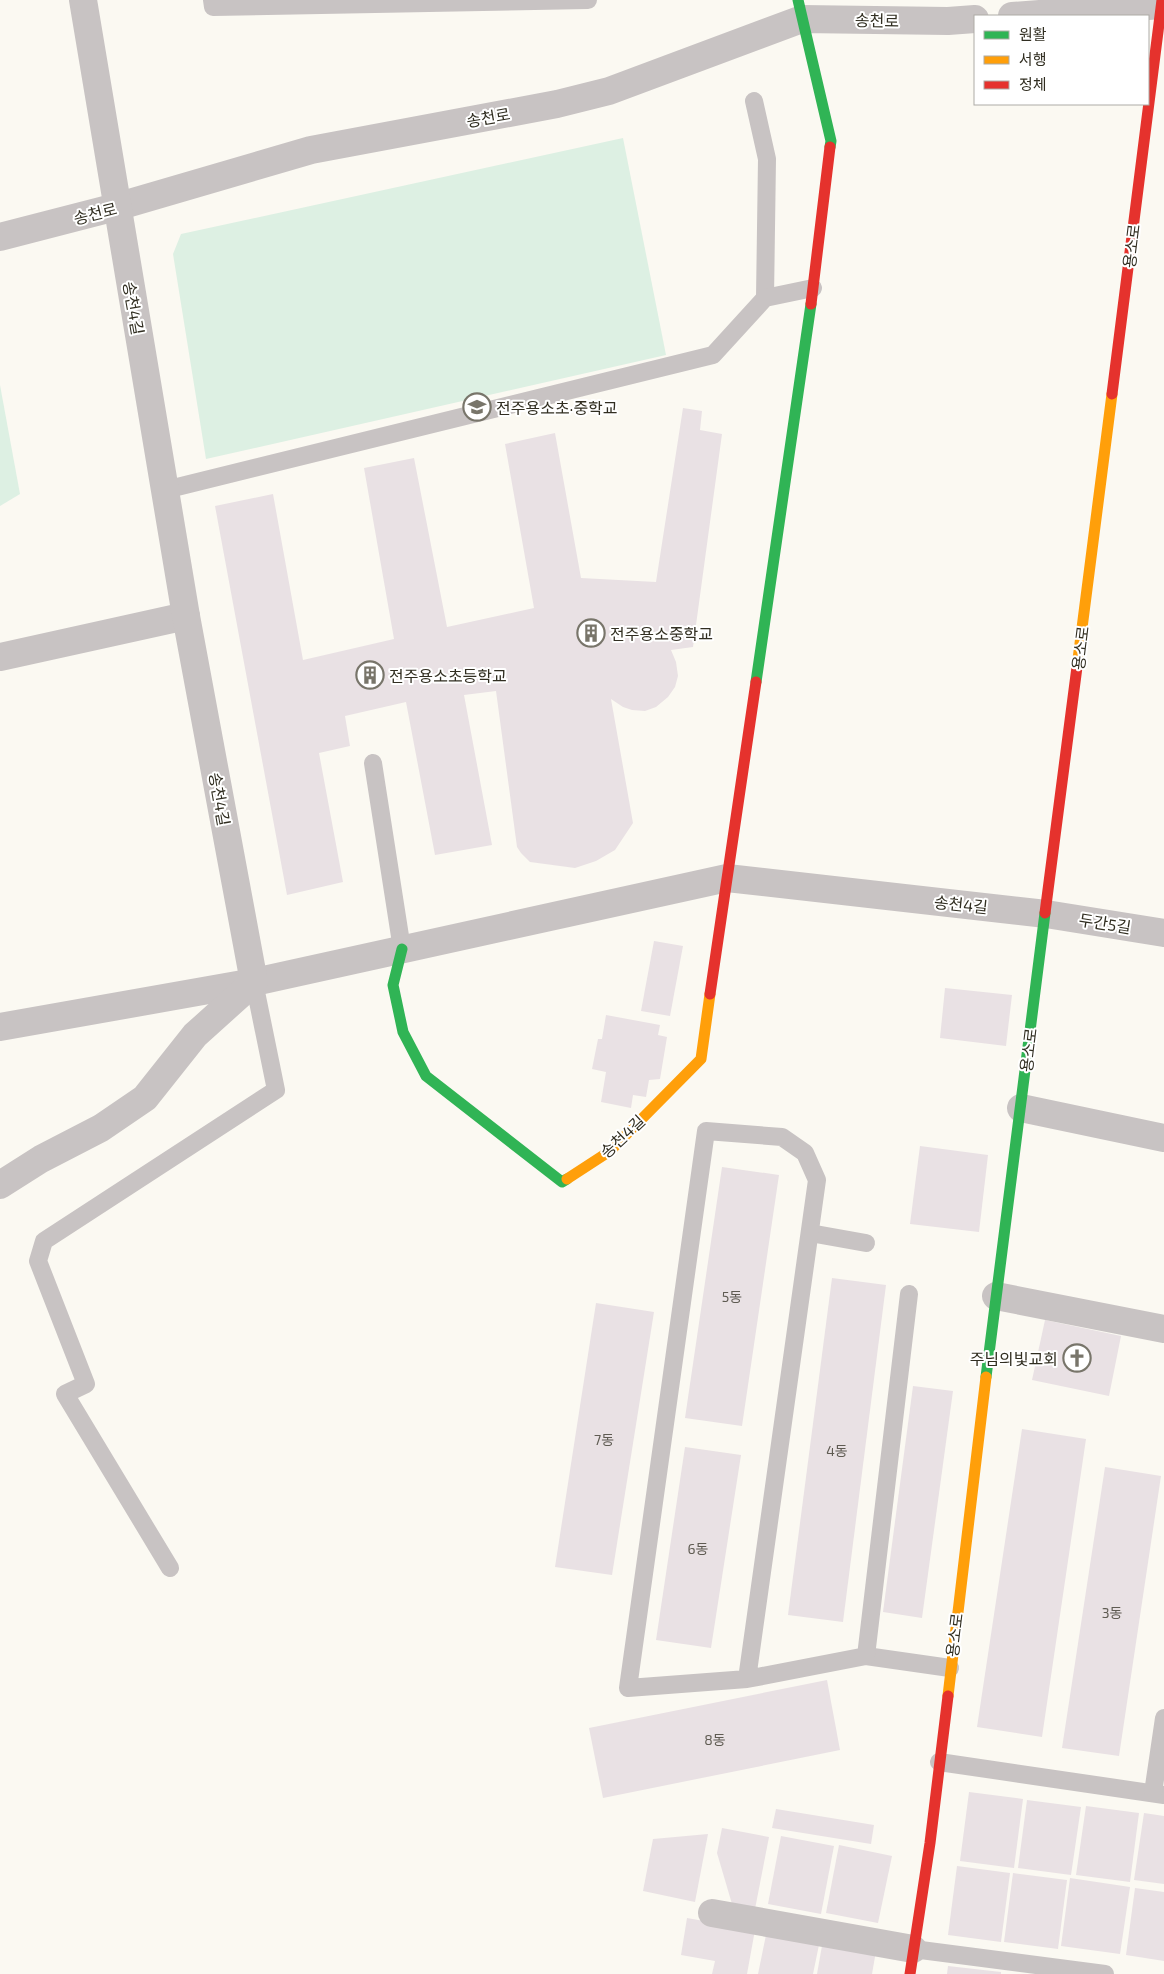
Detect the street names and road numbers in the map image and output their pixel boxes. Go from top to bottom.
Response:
street label: 송천로 [855,10,900,30]
street label: 송천로 [465,104,512,130]
street label: 송천로 [71,198,119,228]
street label: 용소로 [1119,223,1143,269]
street label: 송천4길 [120,280,148,336]
street label: 용소로 [1068,625,1092,671]
street label: 송천4길 [206,771,234,827]
street label: 송천4길 [933,892,989,916]
street label: 두간5길 [1077,909,1133,937]
street label: 용소로 [1016,1027,1040,1073]
street label: 송천4길 [596,1111,648,1161]
street label: 용소로 [942,1612,966,1658]

